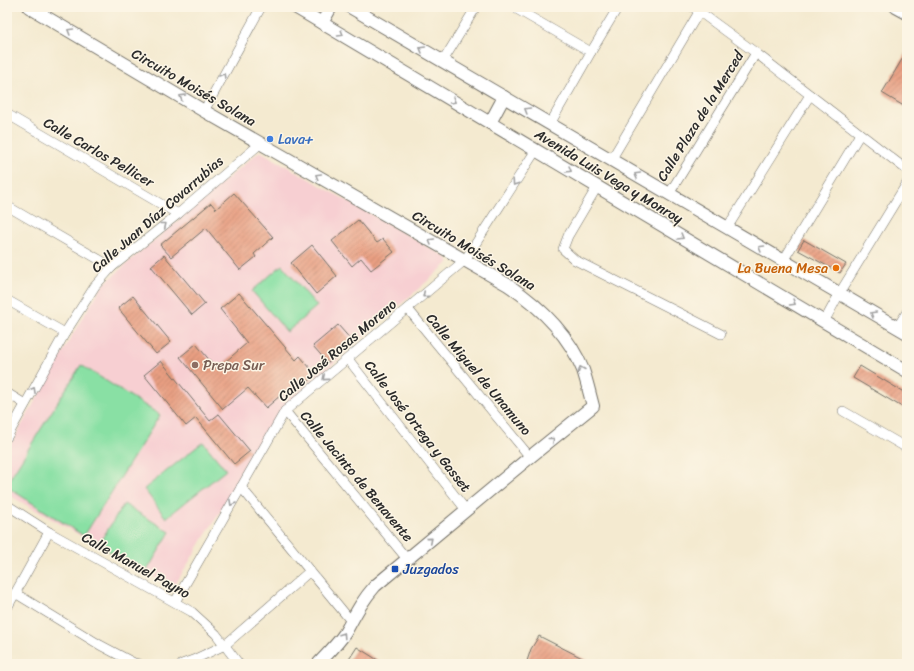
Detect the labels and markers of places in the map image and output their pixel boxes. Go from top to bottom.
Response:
place label: Lava+ [278,127,314,152]
marker: Lava+ [265,134,275,144]
place label: La Buena Mesa [737,256,828,281]
marker: La Buena Mesa [831,263,841,273]
place label: Prepa Sur [203,353,266,378]
marker: Prepa Sur [190,360,200,370]
place label: Juzgados [402,557,459,582]
marker: Juzgados [390,564,400,574]

